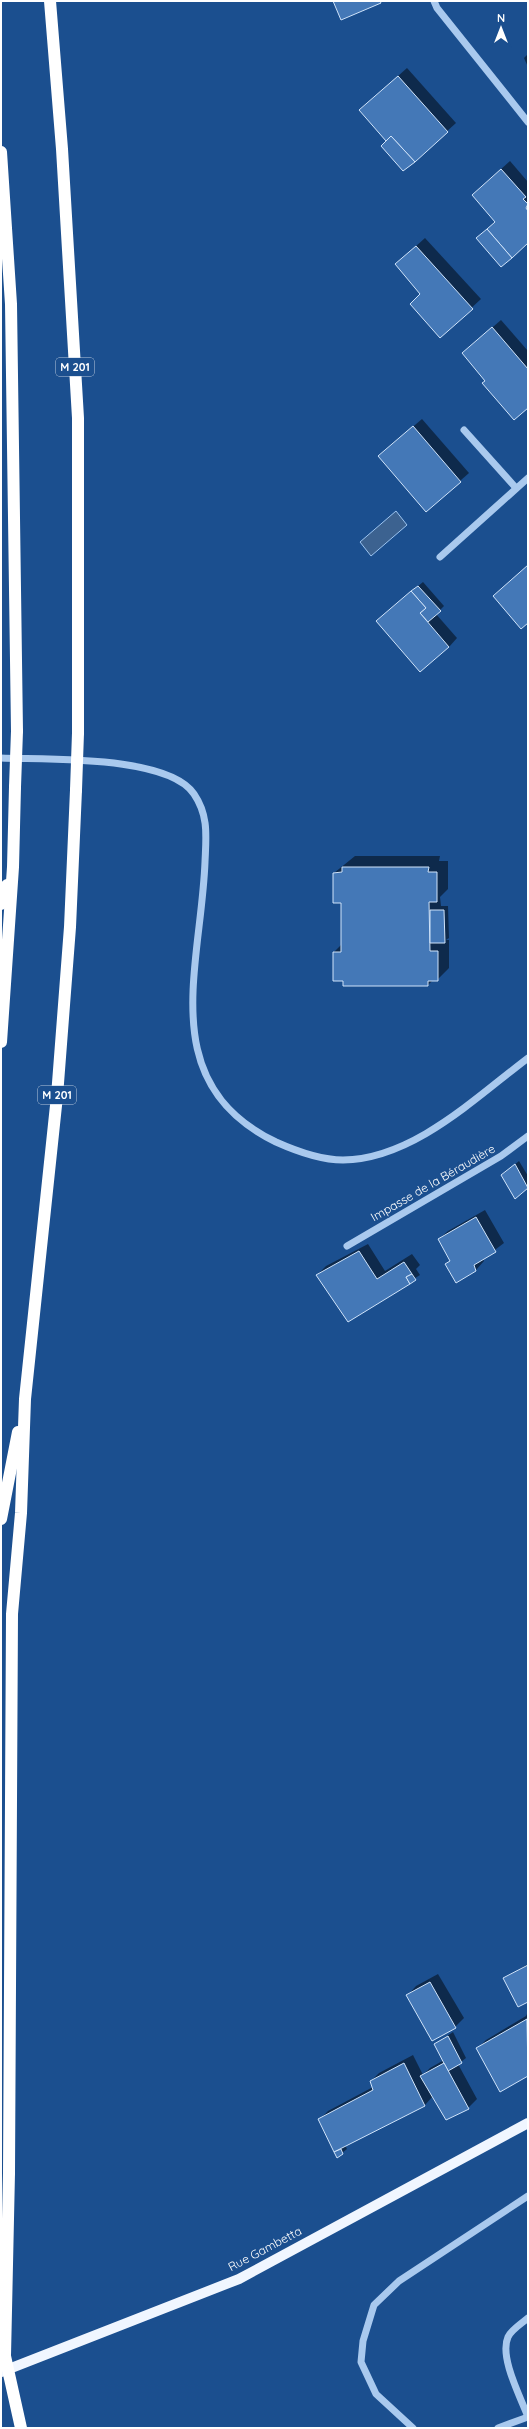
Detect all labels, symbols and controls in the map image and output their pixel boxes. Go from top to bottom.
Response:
north arrow [481,8,521,48]
text: N [497,11,505,25]
road number: M 201 [56,358,94,376]
road number: M 201 [38,1086,76,1104]
street label: Impasse de la Béraudière [368,1141,498,1224]
street label: Rue Gambetta [225,2223,304,2274]

